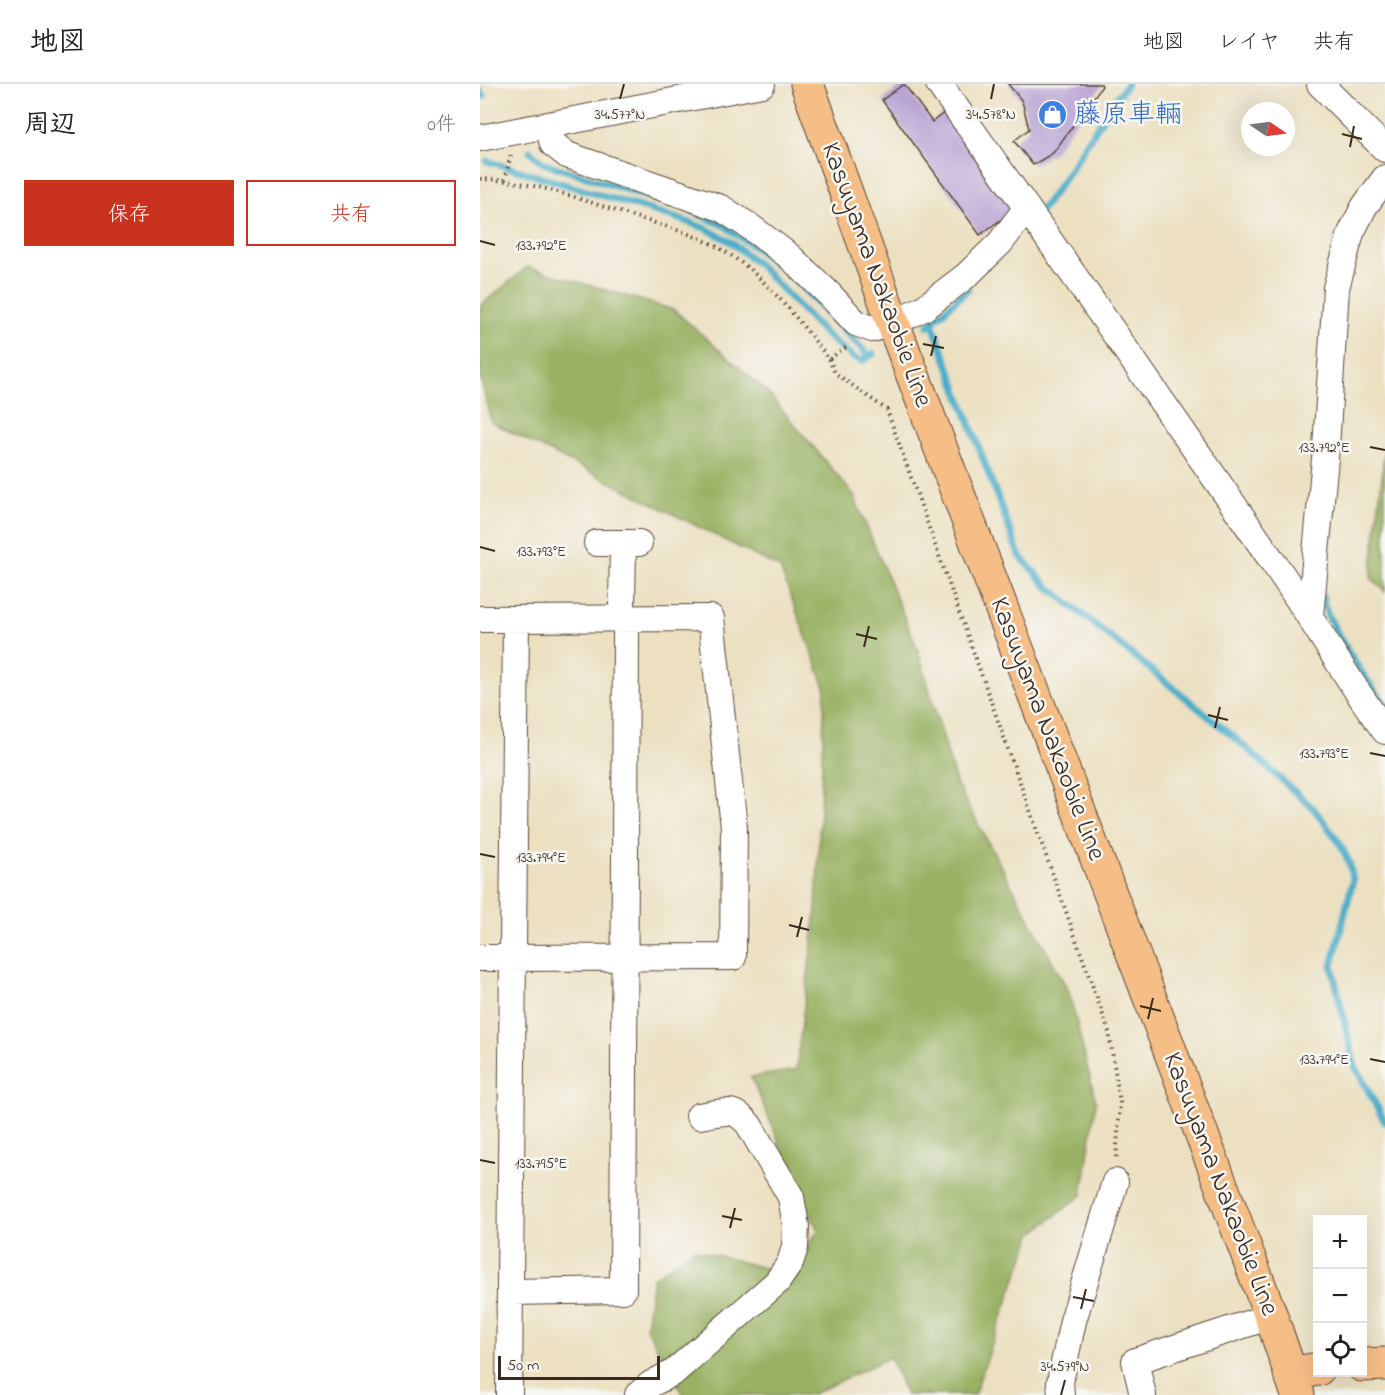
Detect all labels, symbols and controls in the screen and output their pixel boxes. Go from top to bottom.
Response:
text: 地図 [30,23,86,64]
text: 地図 [1143,28,1185,58]
text: レイヤ [1218,28,1280,58]
text: 共有 [1313,28,1355,58]
place label: 藤原車輛 [1074,96,1182,135]
shop icon: 藤原車輛 [1037,99,1069,131]
north arrow [1241,102,1295,156]
text: 34.577°N [595,104,645,126]
text: 34.578°N [966,104,1016,126]
text: 周辺 [24,107,76,145]
text: 0件 [427,111,456,140]
street label: Kasuyama Nakaobie Line [810,137,942,414]
button: 保存 [24,180,234,246]
button: 共有 [246,180,456,246]
text: 133.792°E [515,235,567,257]
text: 133.792°E [1298,437,1350,459]
text: 133.793°E [516,541,566,563]
street label: Kasuyama Nakaobie Line [979,592,1116,867]
text: 133.793°E [1299,743,1349,765]
text: 133.794°E [516,847,566,869]
street label: Kasuyama Nakaobie Line [1152,1047,1289,1322]
text: 133.794°E [1299,1049,1349,1071]
text: 133.795°E [515,1153,567,1175]
map controls [1313,1215,1367,1377]
button: + [1313,1215,1367,1269]
button: − [1313,1269,1367,1323]
button: locate [1313,1323,1367,1377]
scale bar [498,1353,660,1380]
text: 50 m [507,1354,539,1378]
text: 34.579°N [1041,1356,1089,1378]

